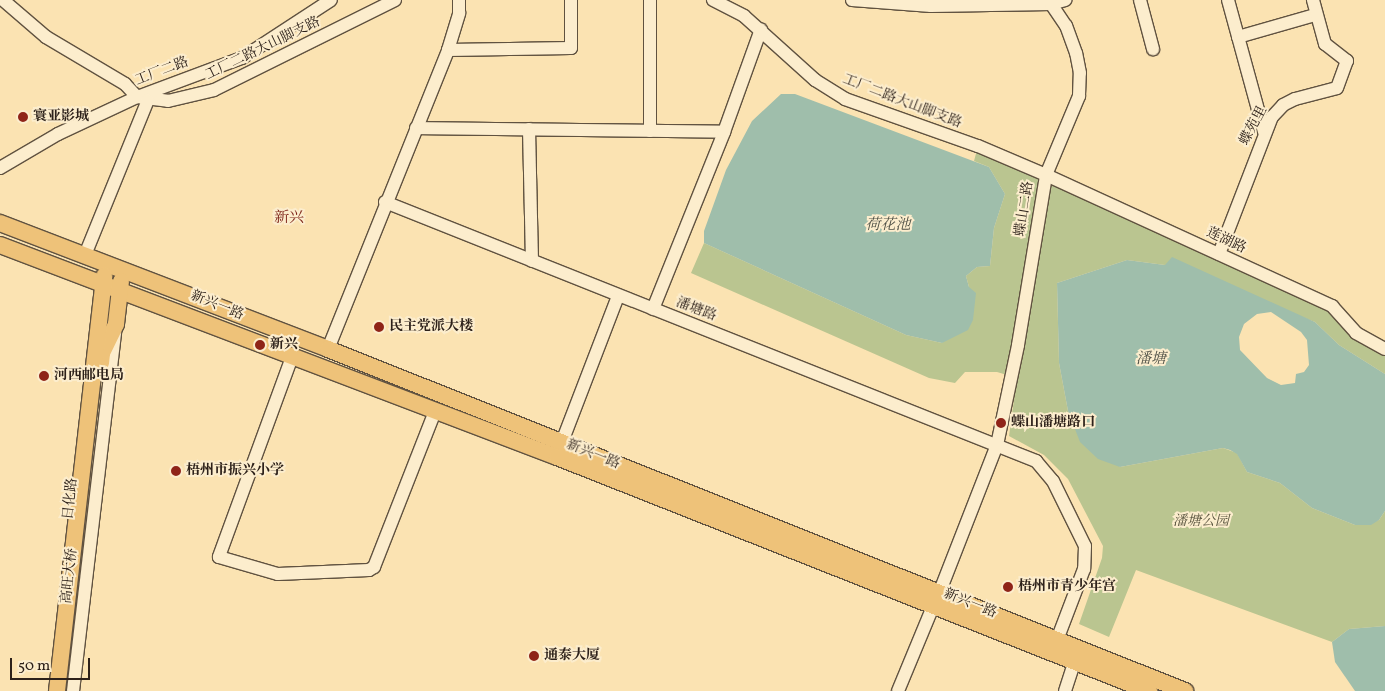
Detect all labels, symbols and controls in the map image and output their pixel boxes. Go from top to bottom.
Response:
street label: 工厂二路大山脚支路 [203,14,323,84]
street label: 工厂二路 [133,54,191,90]
street label: 工厂二路大山脚支路 [840,72,964,132]
street label: 蝶苑里 [1237,104,1271,148]
place label: 寰亚影城 [33,109,89,125]
marker: 寰亚影城 [17,111,29,123]
street label: 蝶山二路 [1012,180,1038,238]
district label: 新兴 [274,210,304,228]
water label: 荷花池 [866,217,910,235]
street label: 莲湖路 [1203,225,1249,257]
street label: 新兴一路 [188,288,246,324]
street label: 潘塘路 [673,295,719,325]
place label: 民主党派大楼 [389,319,473,335]
marker: 民主党派大楼 [373,321,385,333]
place label: 新兴 [270,337,298,353]
marker: 新兴 [254,339,266,351]
water label: 潘塘 [1136,351,1166,369]
place label: 河西邮电局 [54,368,124,384]
marker: 河西邮电局 [38,370,50,382]
place label: 蝶山潘塘路口 [1011,415,1095,431]
marker: 蝶山潘塘路口 [995,417,1007,429]
street label: 新兴一路 [564,437,622,473]
place label: 梧州市振兴小学 [186,463,284,479]
marker: 梧州市振兴小学 [170,465,182,477]
street label: 日化路 [60,477,82,521]
park label: 潘塘公园 [1173,514,1229,530]
street label: 高旺大桥 [59,547,81,605]
place label: 梧州市青少年宫 [1018,579,1116,595]
marker: 梧州市青少年宫 [1002,581,1014,593]
street label: 新兴一路 [941,586,999,622]
scale bar [12,648,92,680]
place label: 通泰大厦 [544,648,600,664]
marker: 通泰大厦 [528,650,540,662]
text: 50 m [18,656,50,677]

